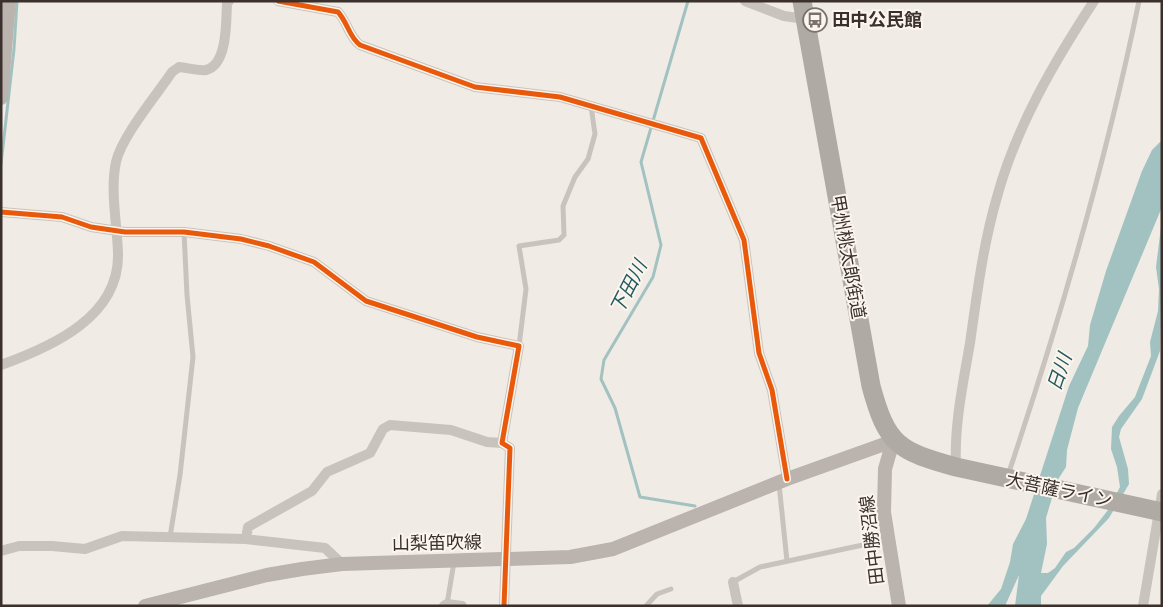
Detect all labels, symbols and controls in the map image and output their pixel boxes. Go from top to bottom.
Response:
bus stop icon: 田中公民館 [802,7,828,33]
place label: 田中公民館 [832,8,922,30]
street label: 甲州桃太郎街道 [827,193,871,321]
water label: 下田川 [604,254,652,317]
water label: 日川 [1041,348,1076,394]
street label: 大菩薩ライン [1004,467,1114,511]
street label: 田中勝沼線 [855,494,887,586]
street label: 山梨笛吹線 [392,530,482,554]

